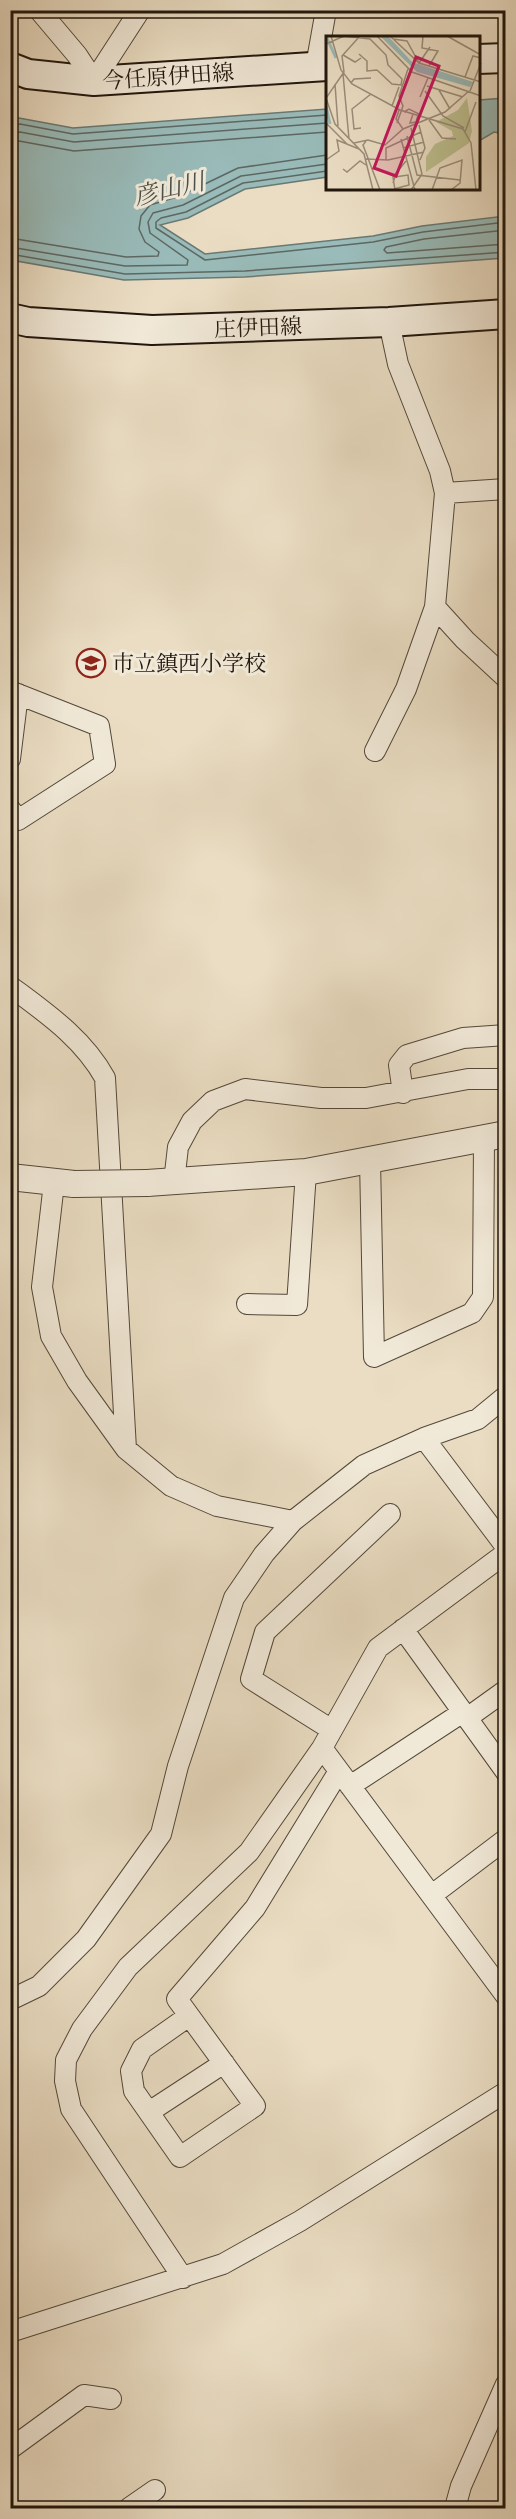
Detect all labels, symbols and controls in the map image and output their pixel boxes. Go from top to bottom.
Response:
inset map [326,36,480,190]
street label: 今任原伊田線 [101,58,235,95]
water label: 彦山川 [131,166,210,212]
street label: 庄伊田線 [214,312,302,343]
school or university icon: 市立鎮西小学校 [75,647,107,679]
place label: 市立鎮西小学校 [112,650,266,677]

